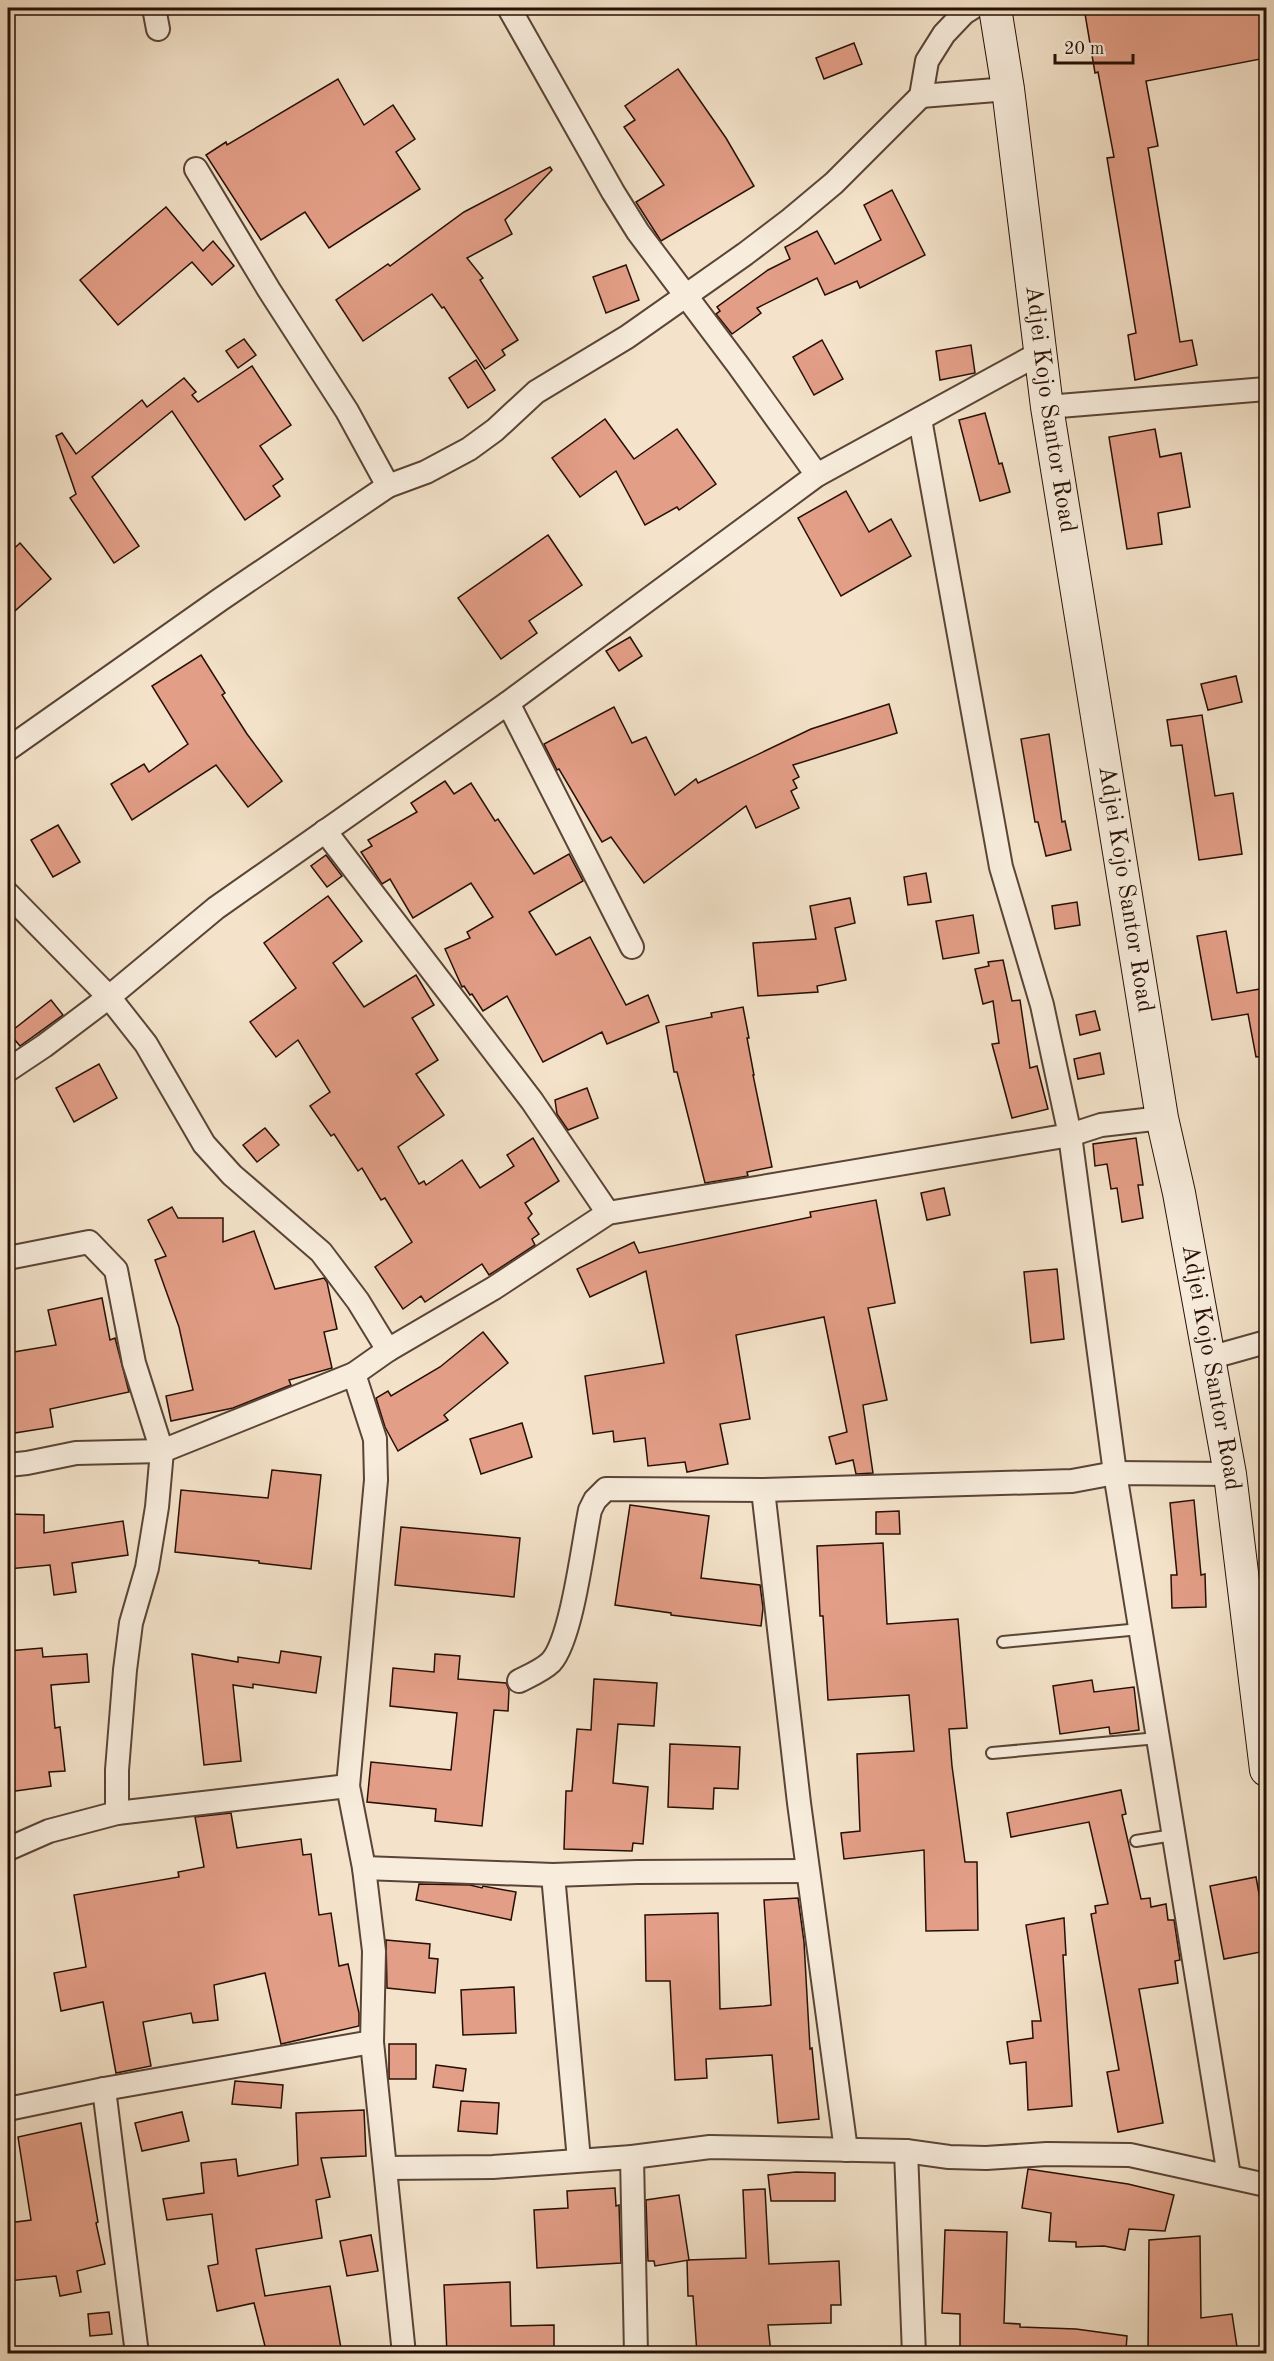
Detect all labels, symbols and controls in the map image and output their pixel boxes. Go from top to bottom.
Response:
scale bar [1055,27,1133,65]
text: 20 m [1064,40,1104,58]
street label: Adjei Kojo Santor Road [1020,284,1079,535]
street label: Adjei Kojo Santor Road [1093,764,1157,1014]
street label: Adjei Kojo Santor Road [1177,1243,1244,1492]

